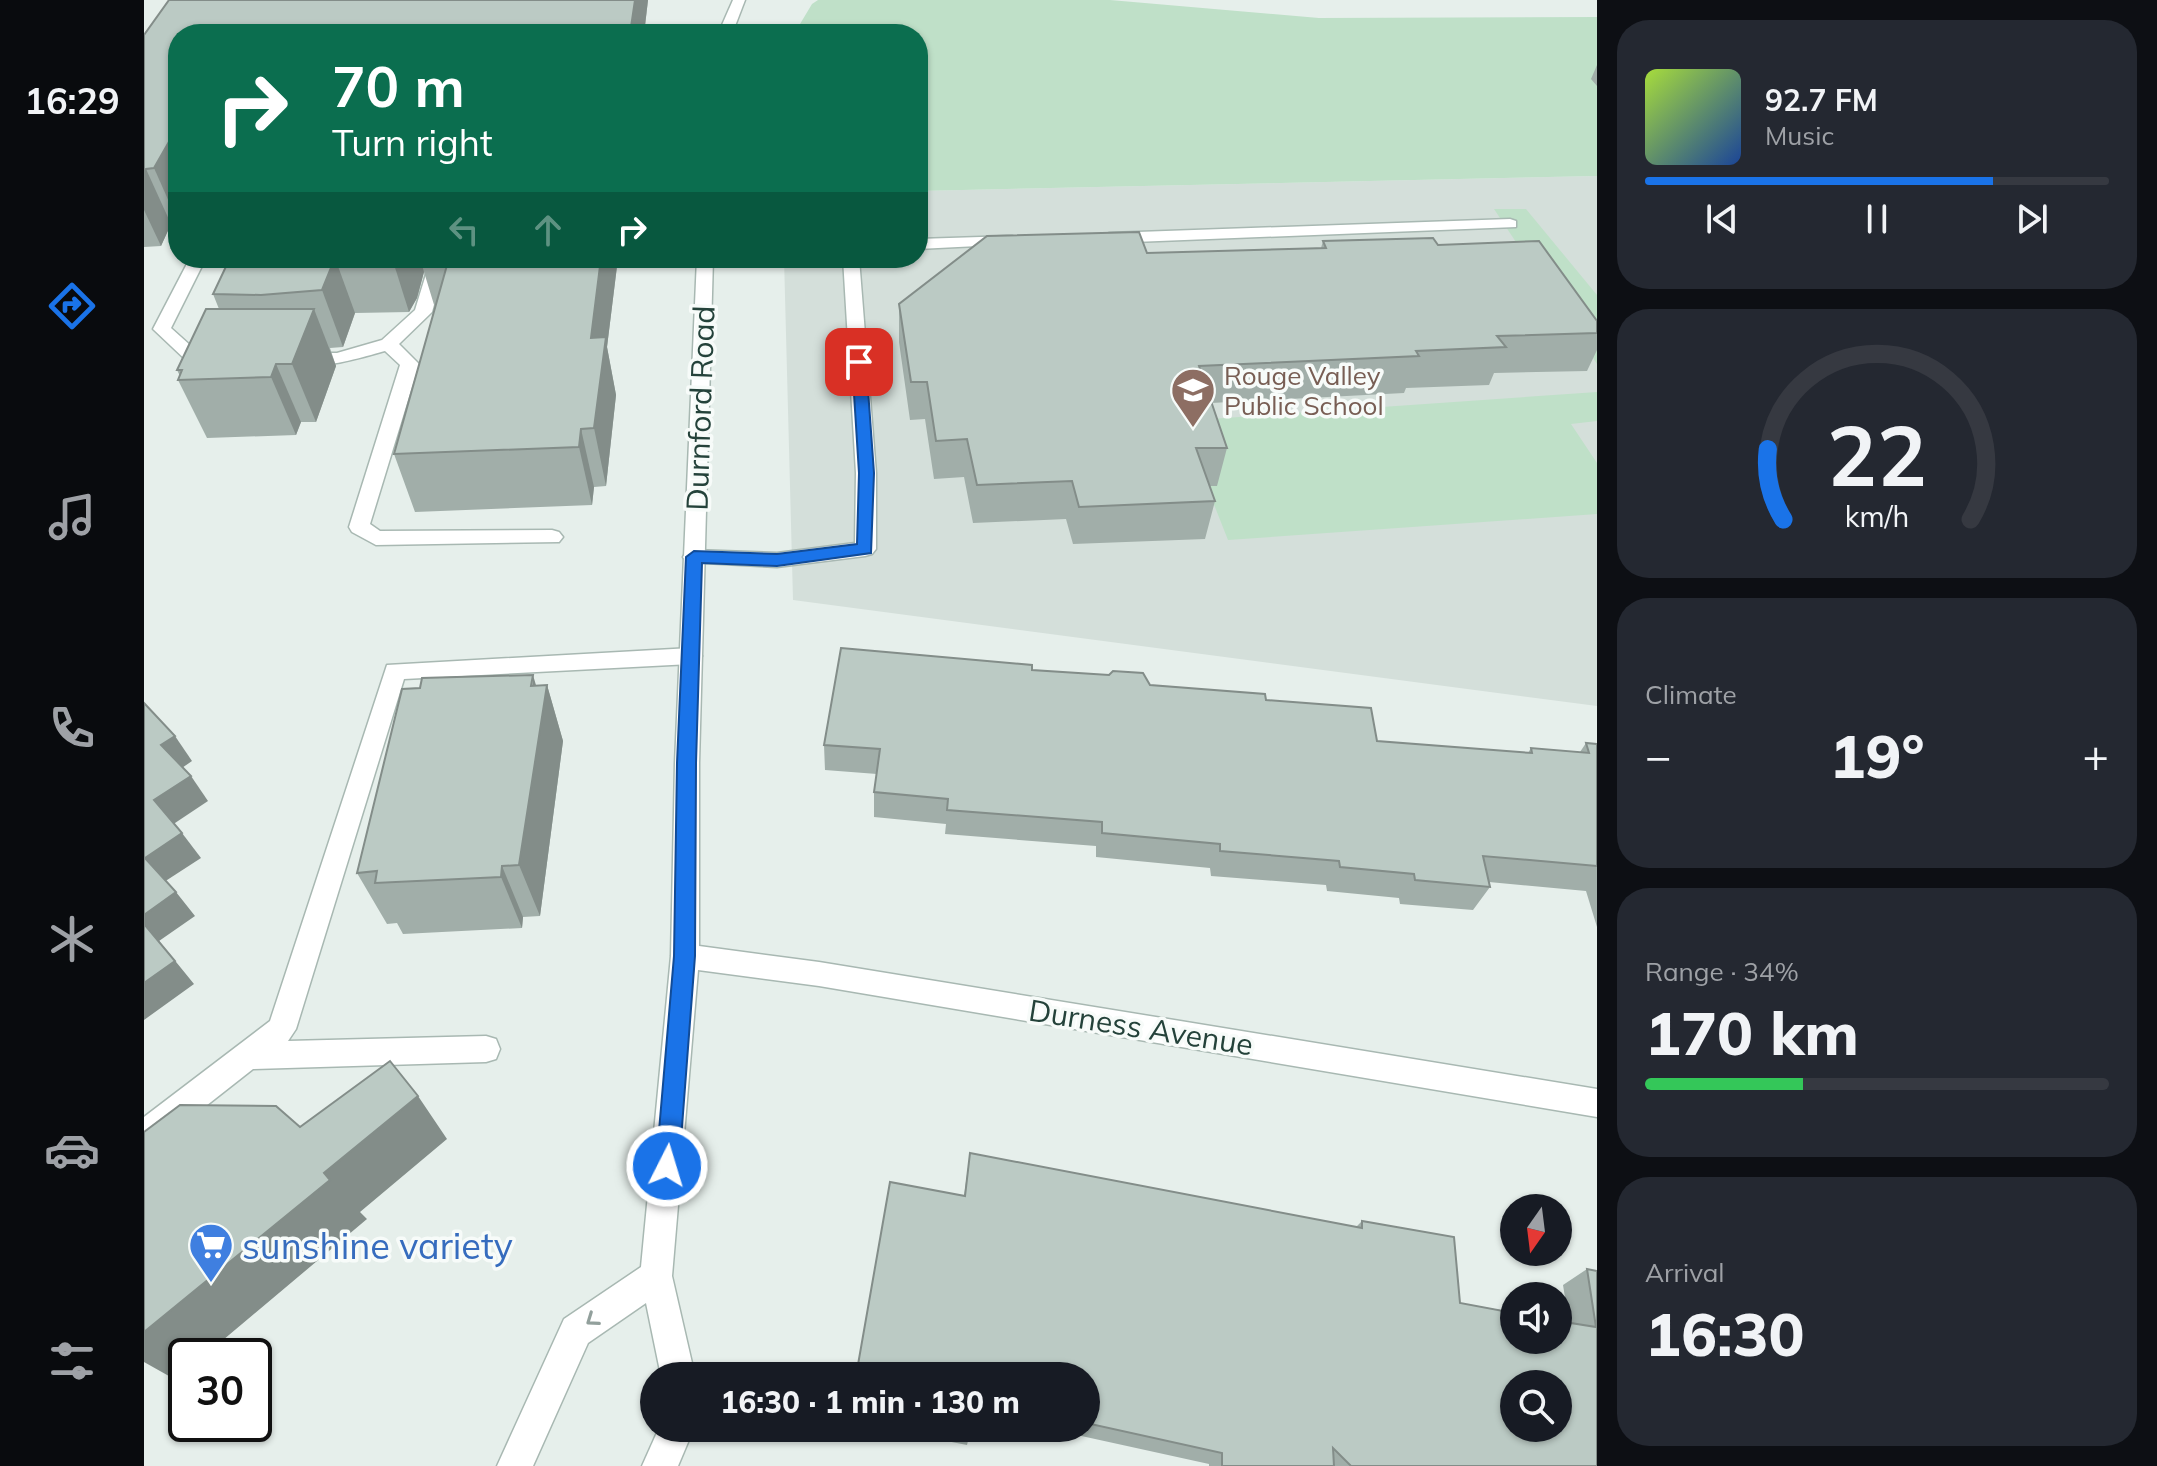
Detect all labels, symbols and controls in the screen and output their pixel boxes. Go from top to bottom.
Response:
text: 70 m [332,51,465,121]
icon: right [200,56,304,160]
text: 16:29 [24,78,120,123]
text: 92.7 FM [1765,81,1878,119]
text: Music [1765,119,1834,152]
text: Turn right [332,120,493,165]
icon: previous [1700,197,1744,241]
icon: pause [1855,197,1899,241]
icon: next [2010,197,2054,241]
icon: left [442,208,486,252]
icon: ahead [526,208,570,252]
icon: right [610,208,654,252]
icon: directions [44,278,100,334]
street label: Durnford Road [677,305,723,511]
pin [825,328,893,396]
icon: arrive [837,340,881,384]
place label: Rouge Valley Public School [1224,359,1384,422]
school or university icon: Rouge Valley Public School [1169,366,1217,429]
text: 22 [1827,401,1927,506]
icon: music [44,489,100,545]
text: km/h [1845,498,1909,534]
text: Climate [1645,678,1737,711]
icon: phone [44,700,100,756]
text: 19° [1829,718,1925,793]
text: − [1645,728,1671,783]
text: + [2083,728,2109,783]
icon: climate [44,911,100,967]
text: Range · 34% [1645,955,1799,988]
street label: Durness Avenue [1026,991,1256,1063]
text: 170 km [1645,995,1859,1070]
icon: car [44,1122,100,1178]
position arrow [625,1124,709,1208]
north arrow [1500,1194,1572,1266]
map controls [1500,1194,1572,1442]
supermarket icon: sunshine variety [187,1221,235,1284]
place label: sunshine variety [242,1223,513,1268]
text: Arrival [1645,1256,1725,1289]
button: sound [1500,1282,1572,1354]
text: 16:30 [1645,1296,1805,1371]
one-way arrow [587,1310,601,1325]
icon: filters [44,1333,100,1389]
speed limit sign: 30 [168,1338,272,1442]
button: search [1500,1370,1572,1442]
text: 16:30 · 1 min · 130 m [720,1383,1020,1421]

